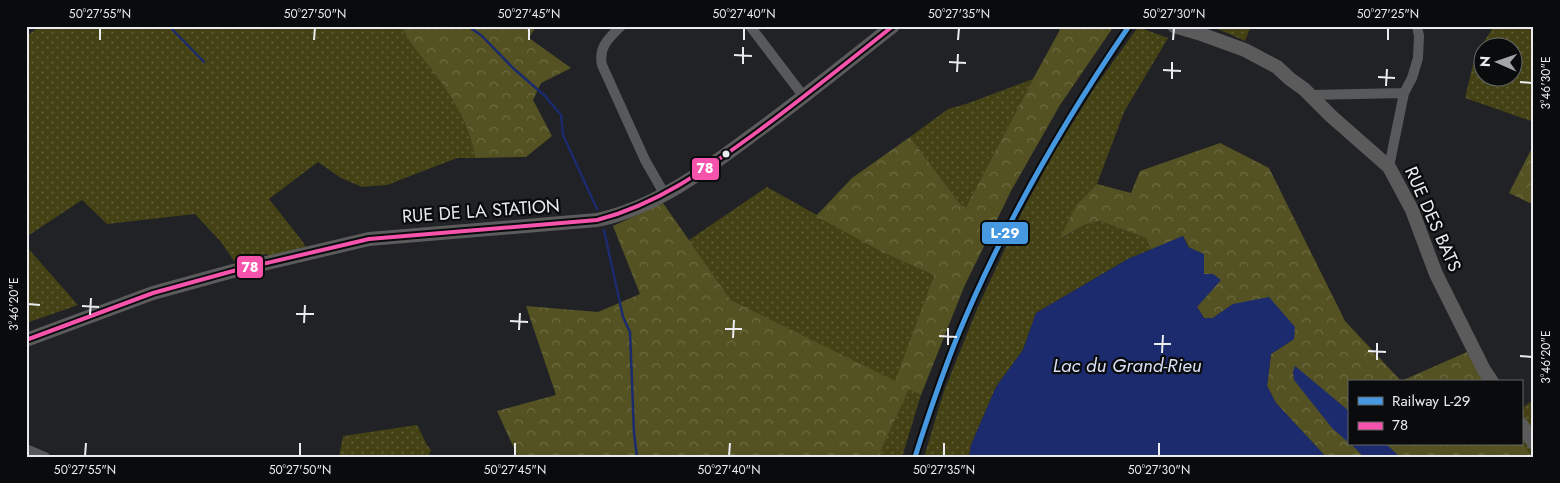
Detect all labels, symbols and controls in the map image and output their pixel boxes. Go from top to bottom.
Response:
text: 50°27'55"N [69,5,131,23]
text: 50°27'50"N [284,5,346,23]
text: 50°27'45"N [498,5,560,23]
text: 50°27'40"N [713,5,775,23]
text: 50°27'35"N [928,5,990,23]
text: 50°27'30"N [1143,5,1205,23]
text: 50°27'25"N [1357,5,1419,23]
north arrow [1472,38,1522,88]
text: N [1475,56,1495,67]
text: 3°46'30"E [1537,56,1555,110]
unlabelled marker [721,149,731,159]
line badge: 78 [691,157,720,181]
text: 78 [696,158,714,178]
street label: RUE DES BATS [1398,162,1468,276]
street label: RUE DE LA STATION [401,193,561,229]
line badge: L-29 [981,221,1029,245]
text: L-29 [990,223,1020,243]
line badge: 78 [236,255,264,279]
text: 78 [241,257,259,277]
text: 3°46'20"E [5,277,23,331]
text: 3°46'20"E [1537,330,1555,384]
water label: Lac du Grand-Rieu [1053,352,1202,379]
legend [1348,380,1522,446]
text: Railway L-29 [1392,390,1470,412]
text: 78 [1392,414,1408,436]
text: 50°27'55"N [54,461,116,479]
text: 50°27'50"N [269,461,331,479]
text: 50°27'45"N [484,461,546,479]
text: 50°27'40"N [698,461,760,479]
text: 50°27'35"N [913,461,975,479]
text: 50°27'30"N [1128,461,1190,479]

